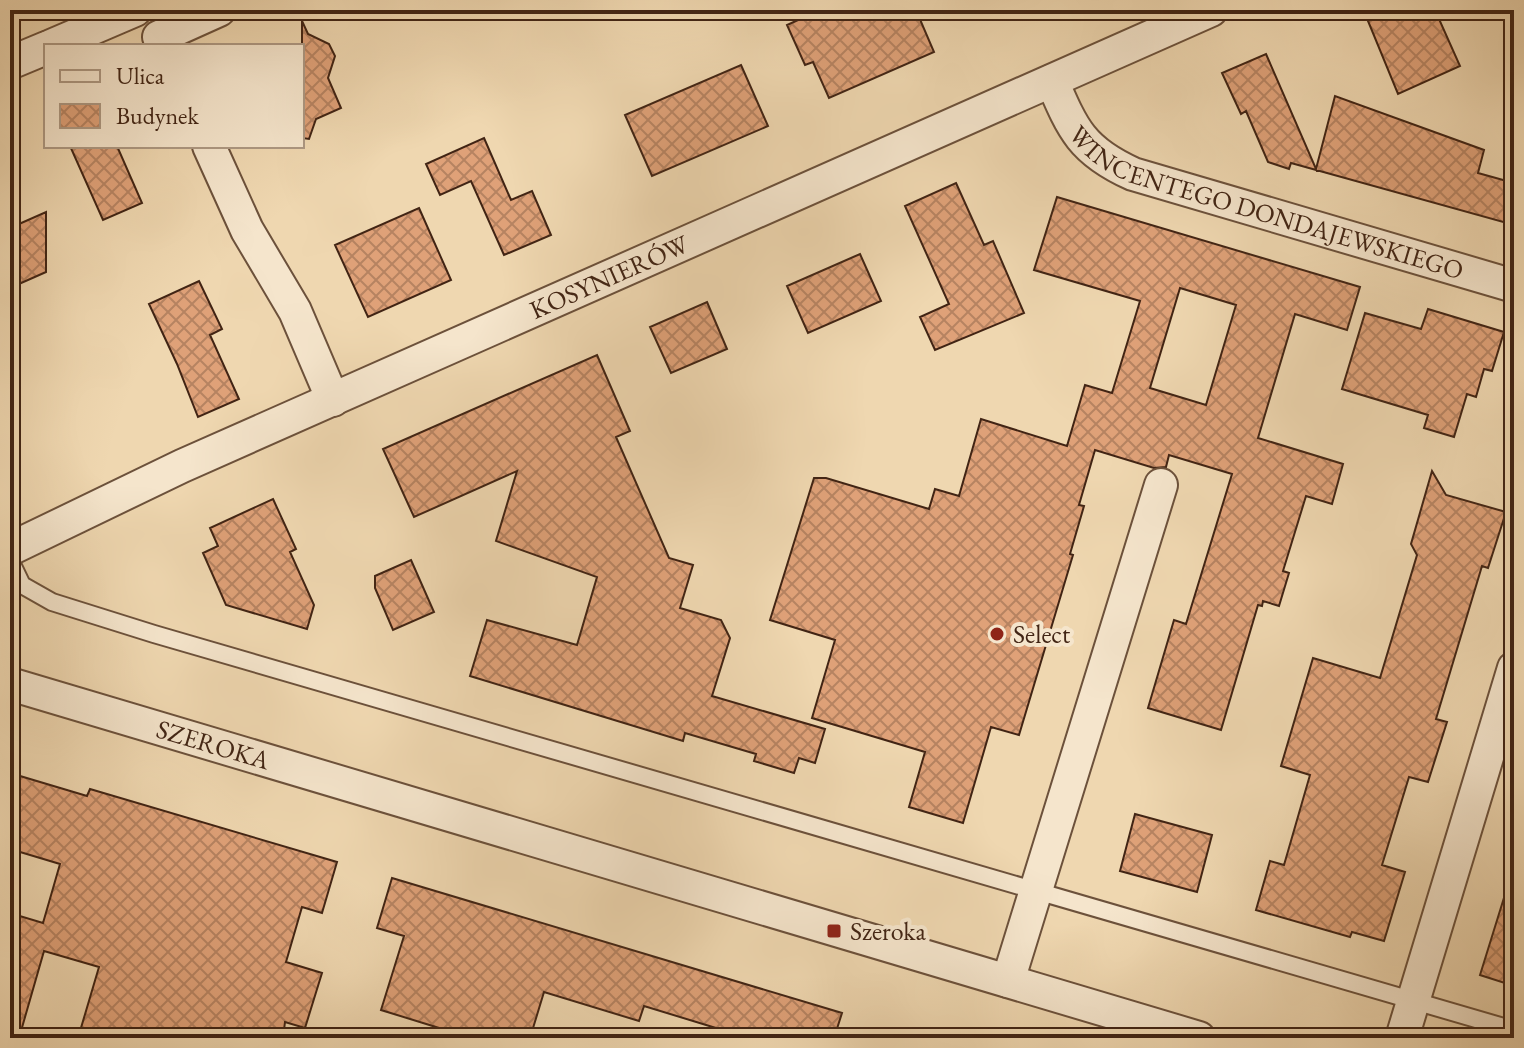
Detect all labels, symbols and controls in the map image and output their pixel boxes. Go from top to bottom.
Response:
legend [44,44,304,148]
text: Ulica [116,60,165,91]
text: Budynek [116,100,199,131]
street label: WINCENTEGO DONDAJEWSKIEGO [1061,118,1468,287]
street label: KOSYNIERÓW [524,226,695,327]
place label: Select [1013,617,1070,651]
marker: Select [988,625,1006,643]
street label: SZEROKA [152,712,275,778]
place label: Szeroka [850,914,926,948]
marker: Szeroka [825,922,843,940]

